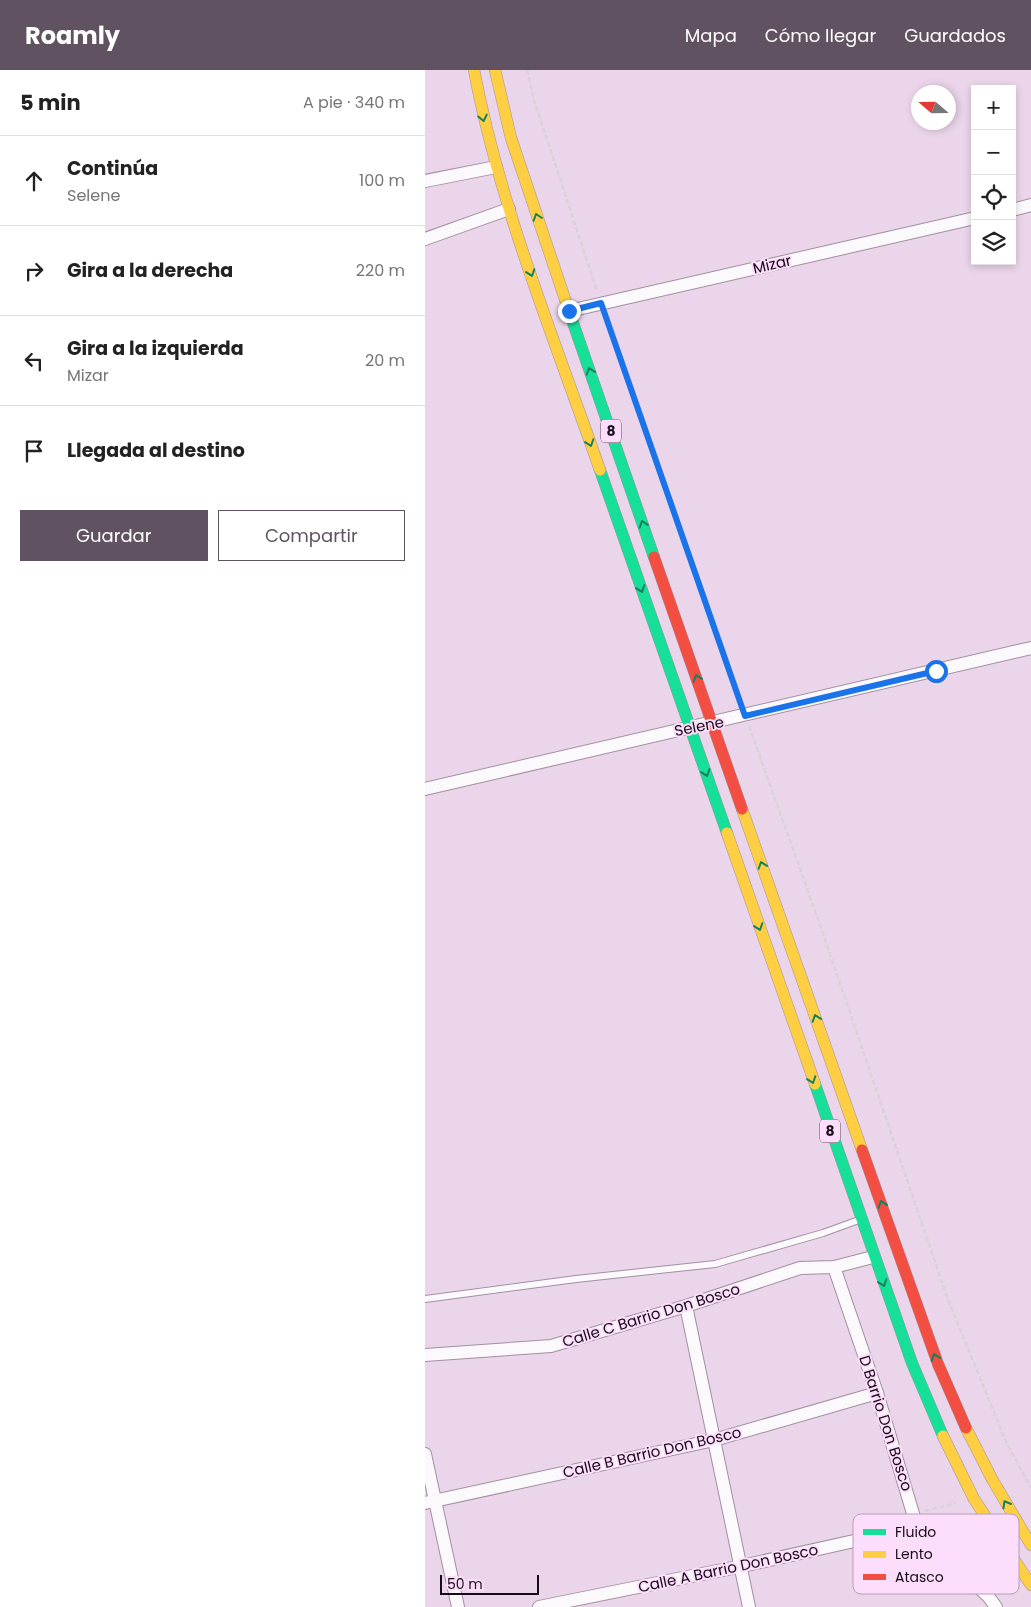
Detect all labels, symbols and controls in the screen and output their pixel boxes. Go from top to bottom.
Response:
text: Roamly [25,19,120,52]
text: Mapa [685,23,737,48]
text: Cómo llegar [765,23,876,48]
text: Guardados [904,23,1006,48]
north arrow [911,85,956,130]
map controls [971,85,1016,265]
button: + [971,85,1016,130]
text: 5 min [20,88,81,117]
text: A pie · 340 m [303,91,405,114]
one-way arrow [478,113,488,122]
button: − [971,130,1016,175]
text: Continúa [67,155,158,182]
icon: ahead [20,167,48,195]
text: 100 m [359,169,405,192]
button: locate [971,175,1016,220]
text: Selene [67,184,120,207]
one-way arrow [533,213,543,222]
button: layers [971,220,1016,265]
street label: Mizar [751,249,794,279]
icon: right [20,257,48,285]
text: Gira a la derecha [67,257,233,284]
text: 220 m [356,259,405,282]
one-way arrow [525,268,535,277]
route end [558,300,581,323]
text: Gira a la izquierda [67,335,244,362]
icon: left [20,347,48,375]
text: 20 m [365,349,405,372]
text: Mizar [67,364,109,387]
one-way arrow [586,367,596,376]
road number: 8 [601,420,621,442]
icon: arrive [20,437,48,465]
text: Llegada al destino [67,437,245,464]
one-way arrow [584,439,594,447]
button: Guardar [20,510,208,561]
button: Compartir [218,510,405,561]
one-way arrow [639,521,649,529]
one-way arrow [635,584,645,593]
route start [925,660,948,683]
one-way arrow [693,674,703,682]
street label: Selene [672,711,726,741]
one-way arrow [700,768,710,777]
one-way arrow [758,862,768,870]
one-way arrow [753,922,763,930]
one-way arrow [812,1014,822,1022]
one-way arrow [806,1076,816,1084]
road number: 8 [820,1120,840,1142]
one-way arrow [878,1200,888,1209]
street label: Calle C Barrio Don Bosco [559,1278,743,1352]
one-way arrow [877,1279,887,1287]
street label: D Barrio Don Bosco [854,1352,918,1494]
one-way arrow [931,1354,941,1362]
street label: Calle B Barrio Don Bosco [561,1421,743,1483]
one-way arrow [1002,1500,1012,1509]
legend [853,1514,1019,1594]
text: Fluido [895,1522,936,1542]
street label: Calle A Barrio Don Bosco [636,1539,820,1597]
text: Lento [895,1544,933,1564]
text: Atasco [895,1567,944,1587]
scale bar [440,1572,539,1595]
text: 50 m [447,1574,483,1594]

